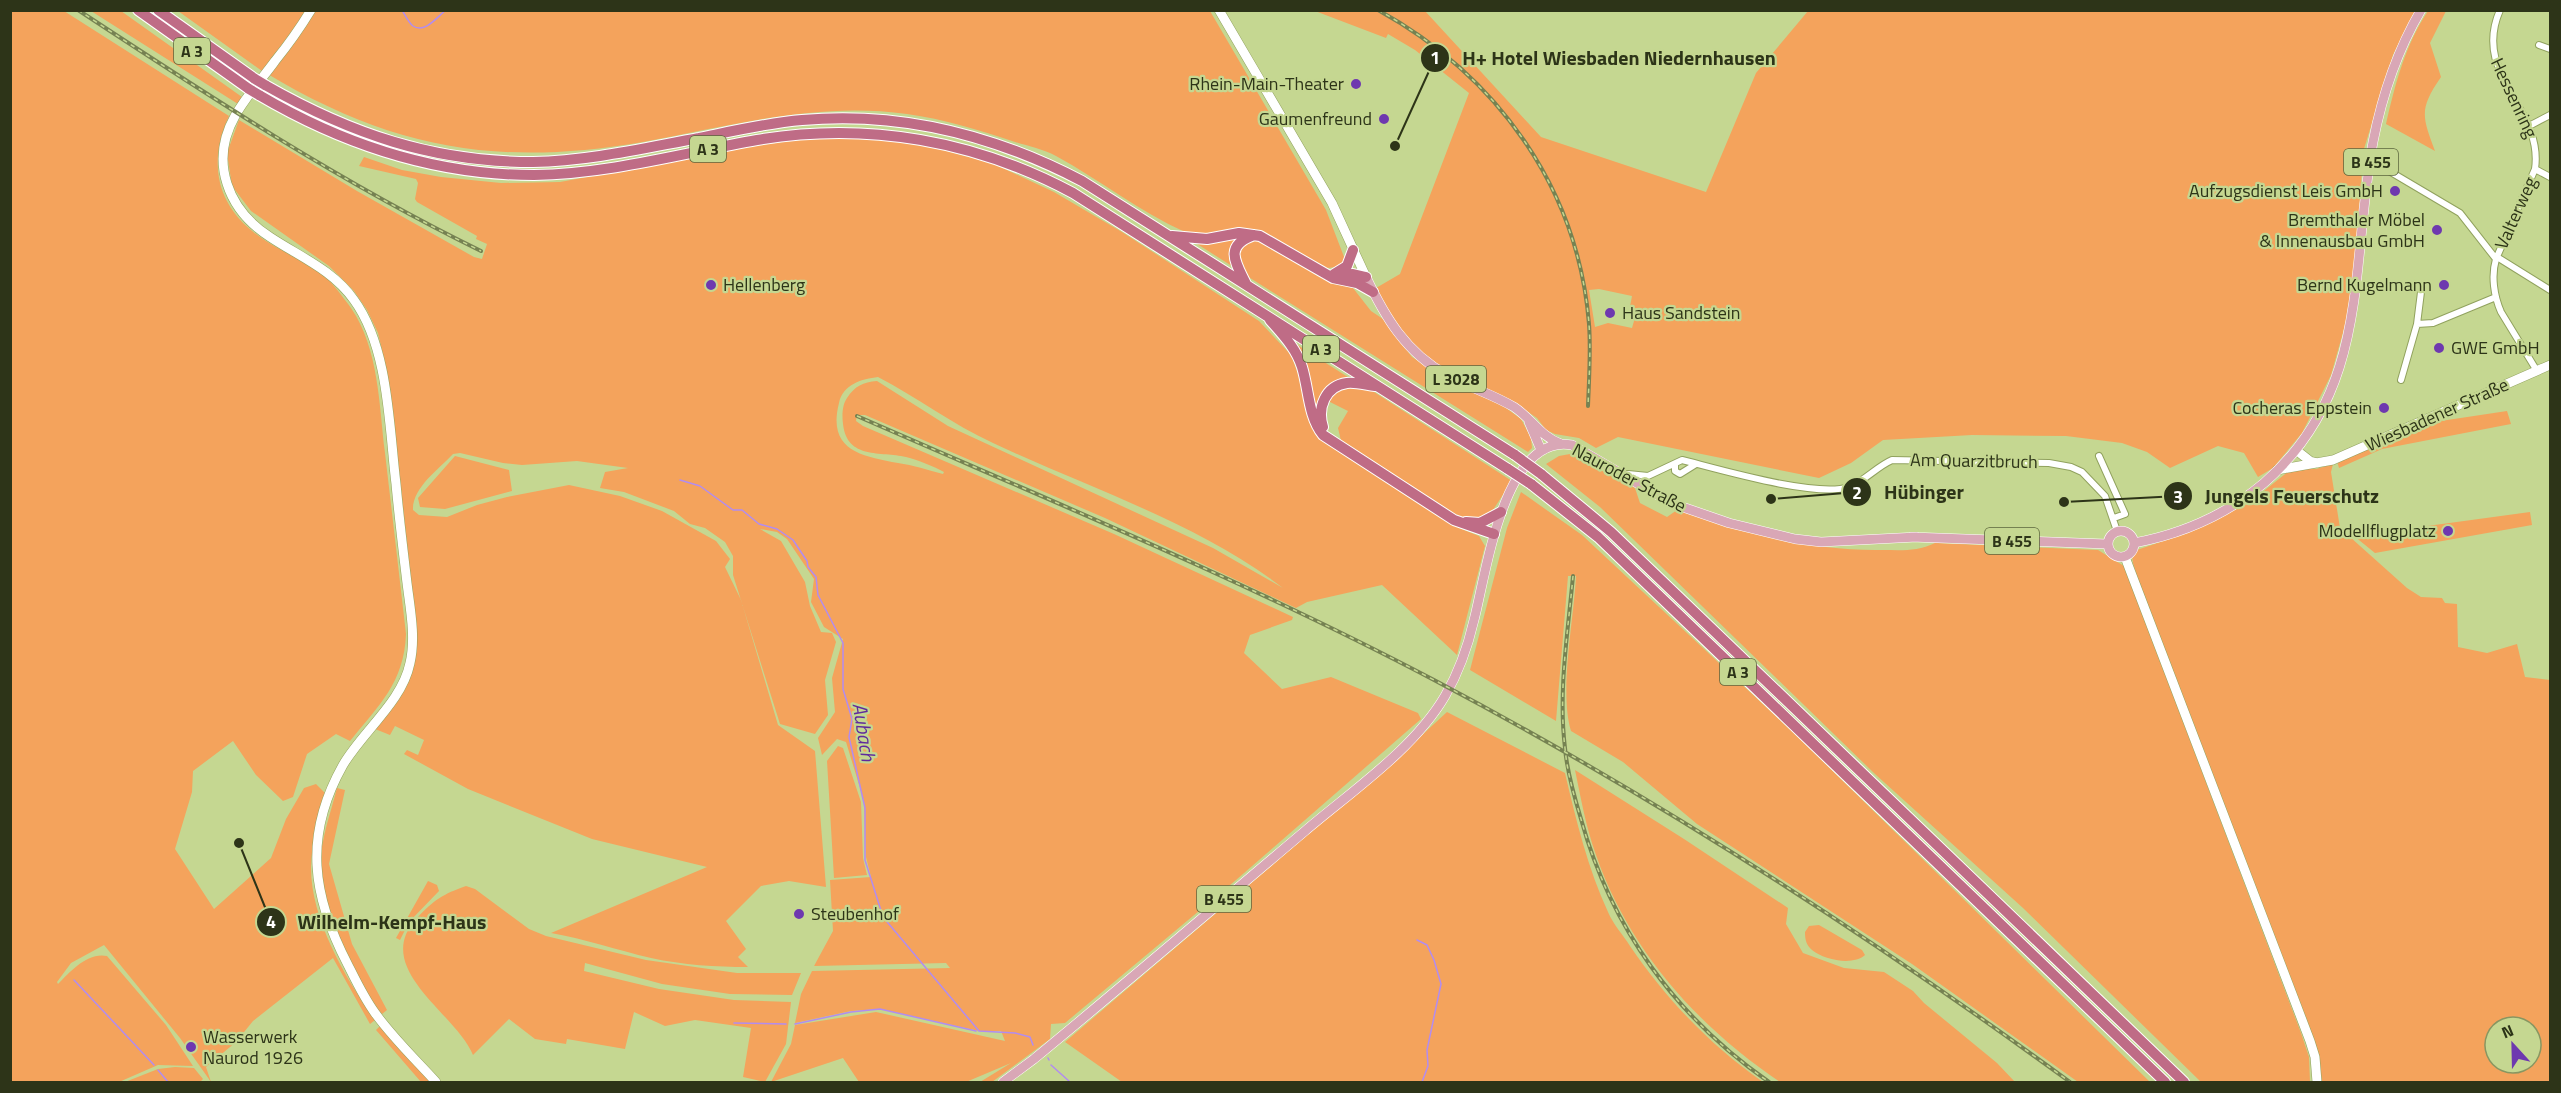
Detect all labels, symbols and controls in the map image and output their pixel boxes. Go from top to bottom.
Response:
road number: A 3 [174,38,210,64]
callout: H+ Hotel Wiesbaden Niedernhausen [1420,39,1788,77]
text: H+ Hotel Wiesbaden Niedernhausen [1462,42,1776,73]
text: 1 [1430,44,1440,71]
street label: Hessenring [2484,53,2545,142]
place label: Rhein-Main-Theater [1189,70,1344,97]
marker: Rhein-Main-Theater [1349,77,1363,91]
place label: Gaumenfreund [1259,105,1372,132]
marker: Gaumenfreund [1377,112,1391,126]
road number: A 3 [690,136,726,162]
road number: B 455 [2344,149,2398,175]
street label: Valterweg [2488,172,2543,253]
place label: Aufzugsdienst Leis GmbH [2189,177,2383,204]
marker: Aufzugsdienst Leis GmbH [2388,184,2402,198]
place label: Bremthaler Möbel & Innenausbau GmbH [2260,206,2425,254]
marker: Bremthaler Möbel & Innenausbau GmbH [2430,223,2444,237]
place label: Hellenberg [723,271,805,298]
place label: Bernd Kugelmann [2297,271,2432,298]
marker: Hellenberg [704,278,718,292]
marker: Bernd Kugelmann [2437,278,2451,292]
place label: Haus Sandstein [1622,299,1740,326]
marker: Haus Sandstein [1603,306,1617,320]
place label: GWE GmbH [2451,334,2540,361]
road number: A 3 [1303,336,1339,362]
marker: GWE GmbH [2432,341,2446,355]
road number: L 3028 [1426,366,1486,392]
street label: Wiesbadener Straße [2361,371,2513,458]
place label: Cocheras Eppstein [2232,394,2372,421]
marker: Cocheras Eppstein [2377,401,2391,415]
street label: Nauroder Straße [1567,436,1691,519]
street label: Am Quarzitbruch [1910,446,2038,475]
callout: Hübinger [1842,473,1976,511]
text: Hübinger [1884,476,1965,507]
callout: Jungels Feuerschutz [2163,477,2391,515]
text: 2 [1852,479,1862,506]
text: Jungels Feuerschutz [2205,480,2379,511]
text: 3 [2173,483,2183,510]
place label: Modellflugplatz [2318,517,2436,544]
marker: Modellflugplatz [2441,524,2455,538]
road number: B 455 [1985,528,2039,554]
road number: A 3 [1720,659,1756,685]
water label: Aubach [845,700,885,764]
road number: B 455 [1197,886,1251,912]
place label: Steubenhof [811,900,899,927]
callout: Wilhelm-Kempf-Haus [256,903,499,941]
text: Wilhelm-Kempf-Haus [297,906,487,937]
marker: Steubenhof [792,907,806,921]
text: 4 [266,908,276,935]
north arrow [2483,1015,2543,1075]
text: N [2498,1018,2517,1044]
place label: Wasserwerk Naurod 1926 [203,1023,303,1071]
marker: Wasserwerk Naurod 1926 [184,1040,198,1054]

